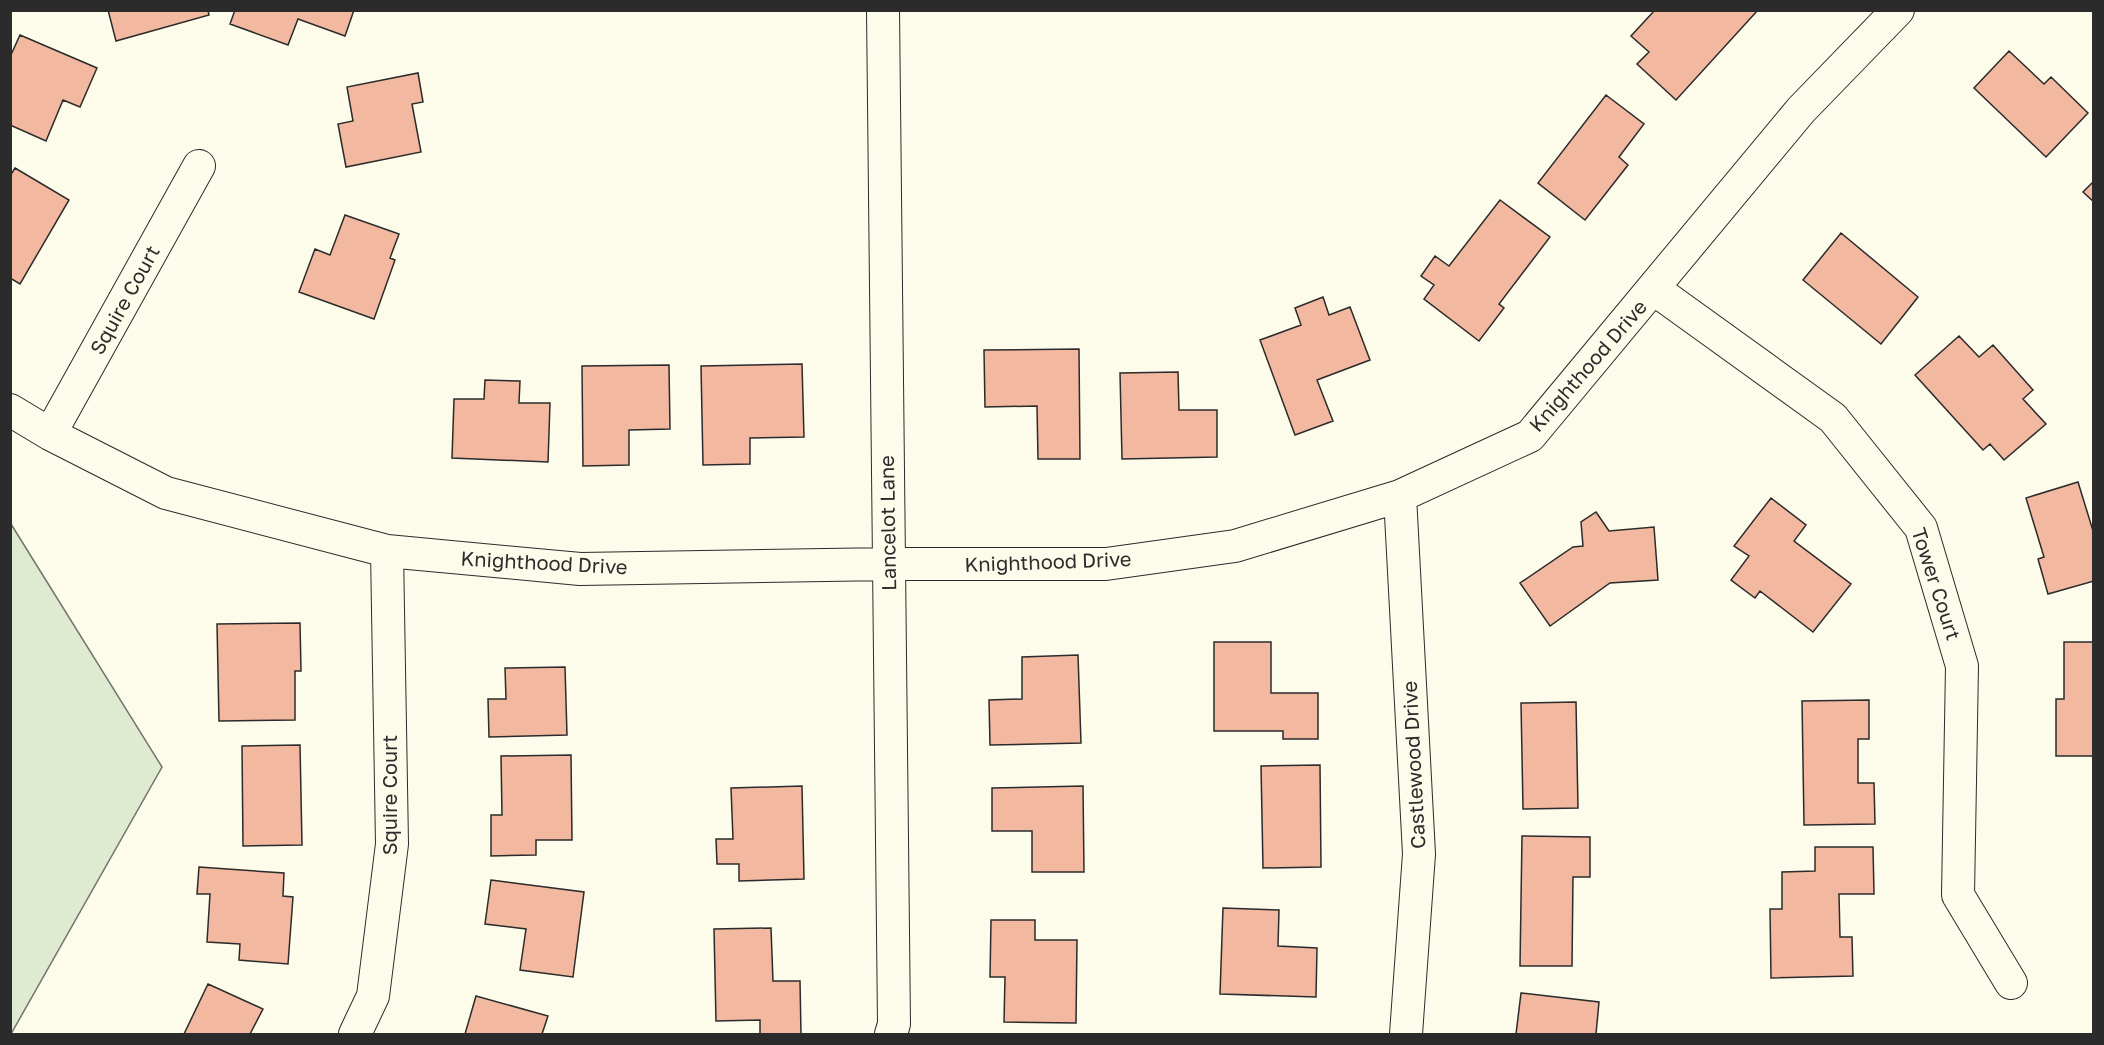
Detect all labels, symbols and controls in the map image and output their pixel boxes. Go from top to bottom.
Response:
street label: Squire Court [84,241,164,358]
street label: Knighthood Drive [1523,294,1651,436]
street label: Lancelot Lane [874,455,900,591]
street label: Tower Court [1908,524,1966,643]
street label: Knighthood Drive [460,546,628,578]
street label: Knighthood Drive [964,546,1132,576]
street label: Castlewood Drive [1397,681,1429,850]
street label: Squire Court [377,735,401,855]

